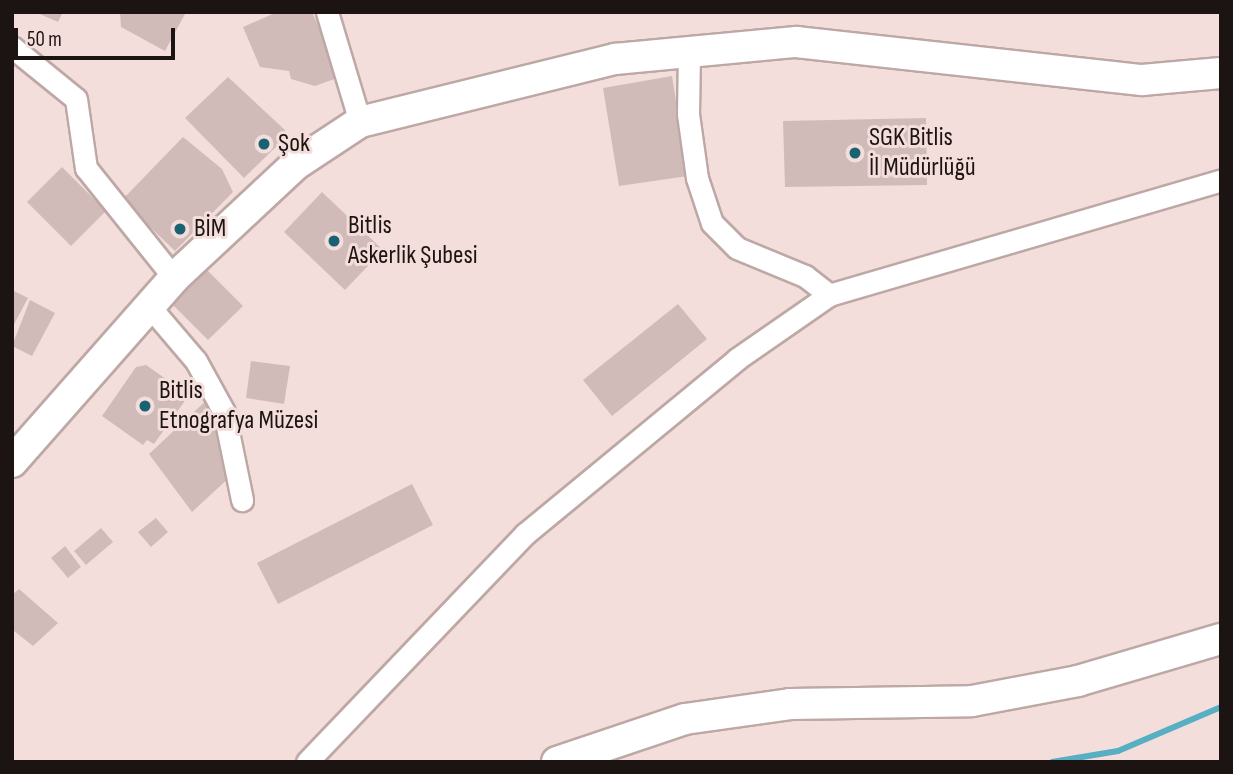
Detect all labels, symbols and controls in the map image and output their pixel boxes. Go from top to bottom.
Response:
scale bar [18,14,178,58]
text: 50 m [27,27,62,52]
place label: SGK Bitlis İl Müdürlüğü [869,122,976,184]
place label: Şok [278,128,310,160]
marker: Şok [256,136,272,152]
marker: SGK Bitlis İl Müdürlüğü [847,145,863,161]
place label: Bitlis Askerlik Şubesi [348,210,478,272]
place label: BİM [194,213,226,245]
marker: BİM [172,221,188,237]
marker: Bitlis Askerlik Şubesi [326,233,342,249]
place label: Bitlis Etnografya Müzesi [159,375,318,436]
marker: Bitlis Etnografya Müzesi [137,398,153,414]

